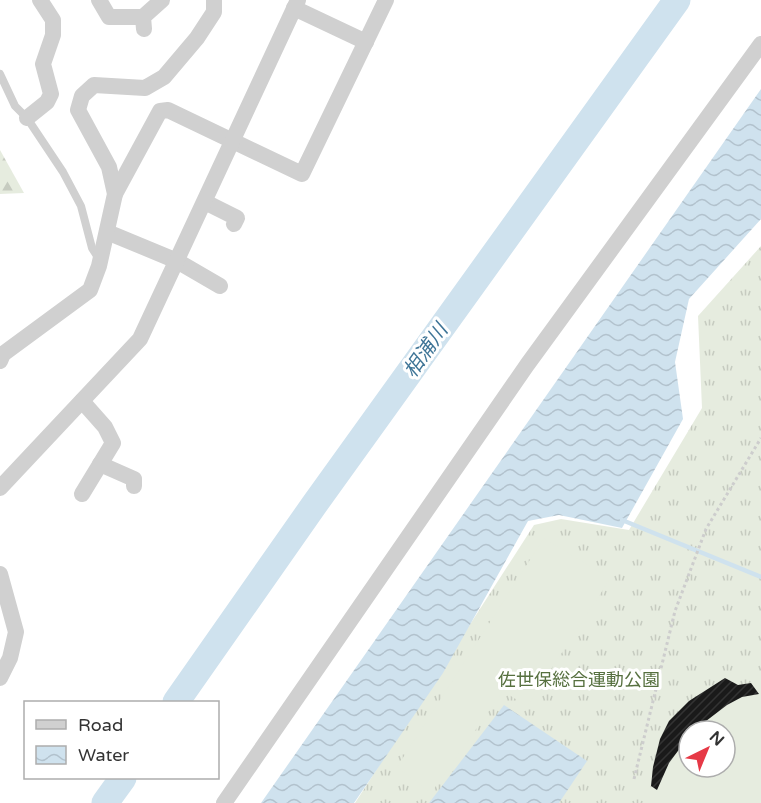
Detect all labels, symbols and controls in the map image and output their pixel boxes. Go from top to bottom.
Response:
water label: 相浦川 [399,318,454,382]
park label: 佐世保総合運動公園 [498,669,660,691]
legend [24,701,219,779]
text: Road [78,714,123,736]
north arrow [677,719,737,779]
text: N [705,727,728,750]
text: Water [78,744,129,766]

